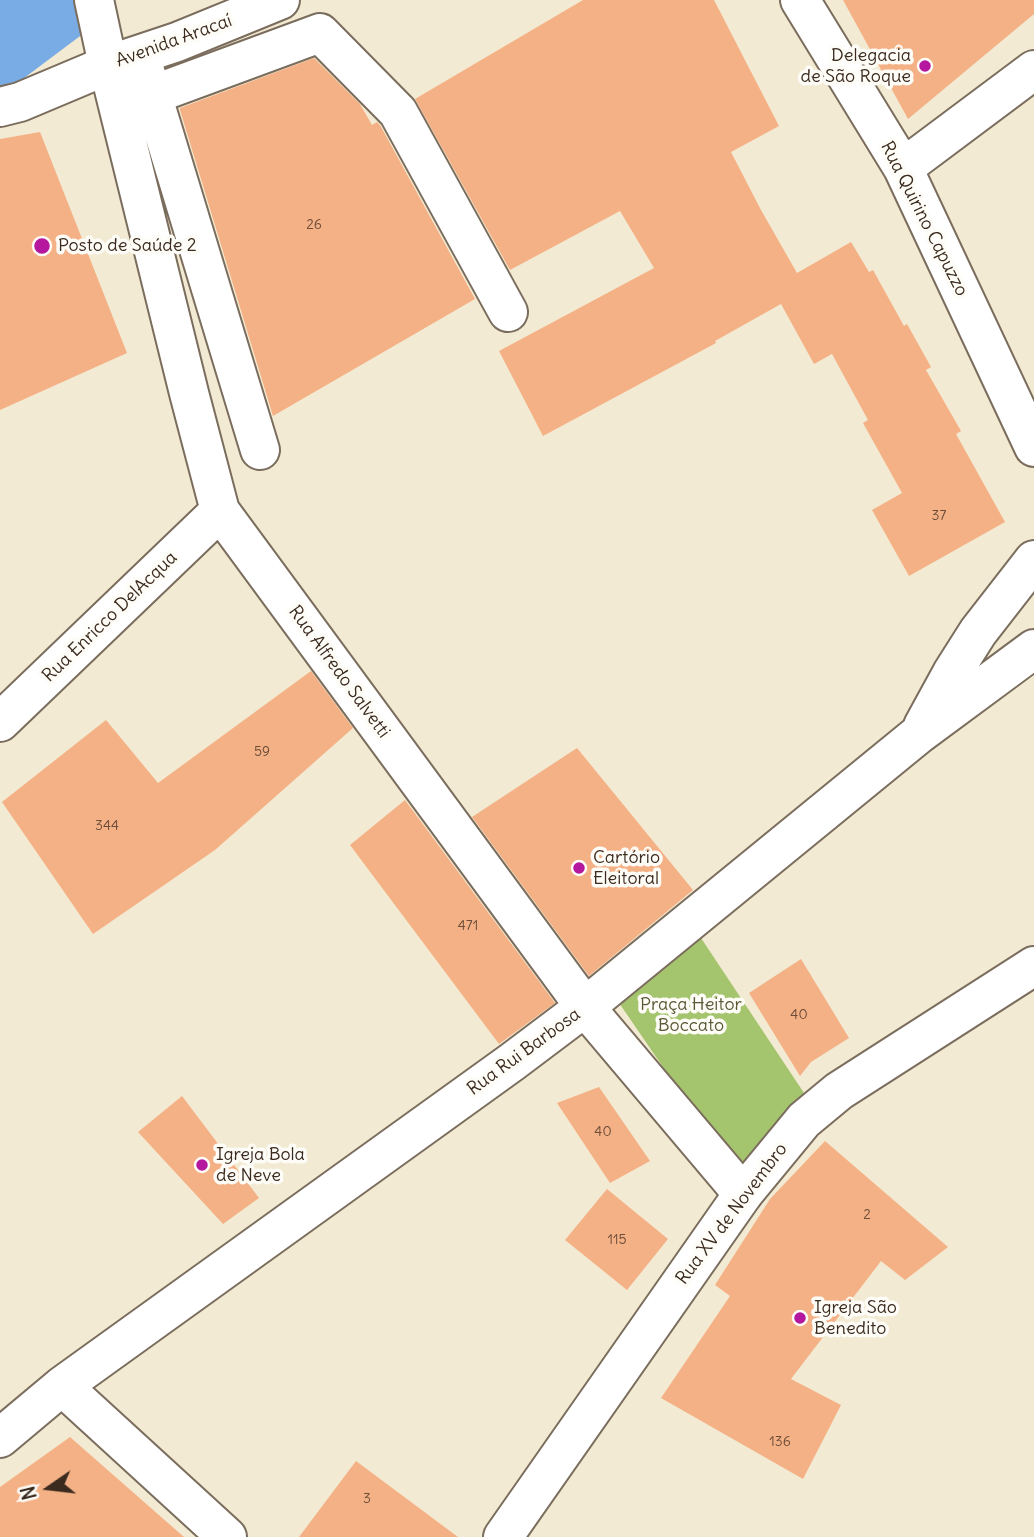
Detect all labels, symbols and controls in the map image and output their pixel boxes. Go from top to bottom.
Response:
street label: Avenida Aracaí [113,10,235,72]
place label: Delegacia de São Roque [800,45,911,88]
marker: Delegacia de São Roque [917,58,933,74]
street label: Rua Quirino Capuzzo [876,138,972,300]
house number: 26 [306,217,322,233]
place label: Posto de Saúde 2 [58,235,197,257]
marker: Posto de Saúde 2 [32,236,52,256]
house number: 37 [932,508,946,524]
street label: Rua Enricco DelAcqua [38,547,182,687]
street label: Rua Alfredo Salvetti [284,602,394,742]
house number: 59 [254,744,270,760]
house number: 344 [95,818,119,834]
place label: Cartório Eleitoral [593,847,660,890]
marker: Cartório Eleitoral [571,860,587,876]
house number: 471 [458,918,478,934]
park label: Praça Heitor Boccato [640,994,742,1036]
street label: Rua Rui Barbosa [463,1004,585,1100]
house number: 40 [790,1007,808,1023]
house number: 40 [594,1124,612,1140]
street label: Rua XV de Novembro [672,1139,792,1289]
place label: Igreja Bola de Neve [216,1144,305,1186]
marker: Igreja Bola de Neve [194,1157,210,1173]
house number: 2 [863,1207,871,1223]
house number: 115 [607,1232,627,1248]
place label: Igreja São Benedito [814,1297,897,1340]
marker: Igreja São Benedito [792,1310,808,1326]
house number: 136 [769,1434,791,1450]
north arrow [14,1453,84,1523]
text: N [15,1484,42,1502]
house number: 3 [363,1491,371,1507]

